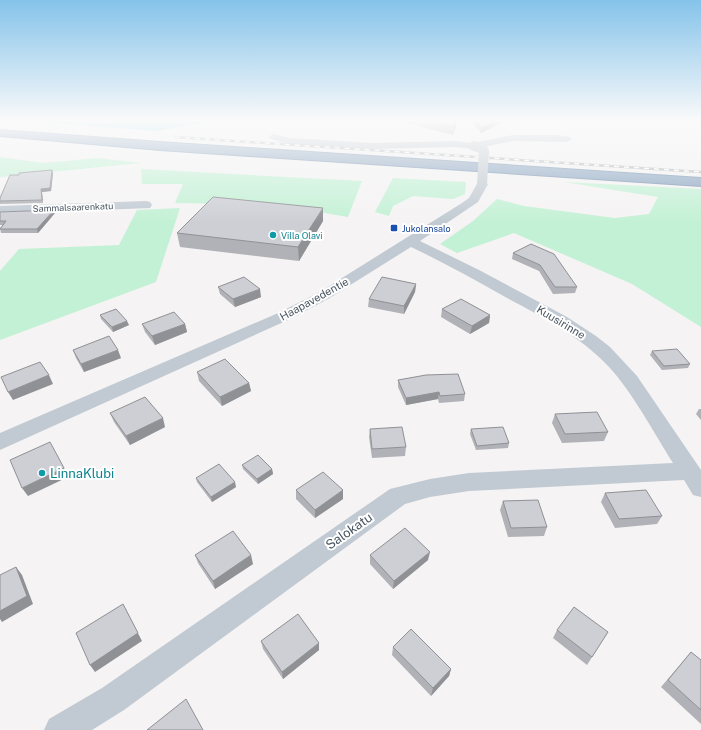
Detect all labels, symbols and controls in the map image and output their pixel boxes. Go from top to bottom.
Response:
street label: Sammalsaarenkatu [32,200,114,214]
marker: Jukolansalo [389,223,399,233]
place label: Jukolansalo [402,223,451,234]
marker: Villa Olavi [268,230,278,240]
place label: Villa Olavi [281,230,323,241]
street label: Haapavedentie [278,275,350,323]
street label: Kuusirinne [535,303,587,341]
place label: LinnaKlubi [50,466,114,481]
marker: LinnaKlubi [37,468,47,478]
street label: Salokatu [323,510,375,552]

